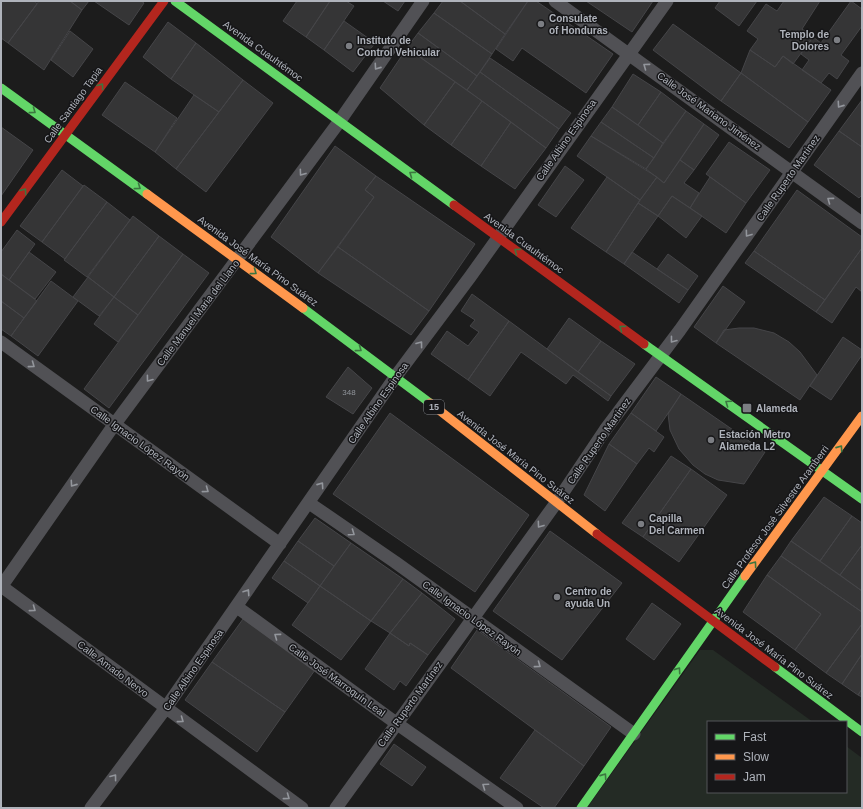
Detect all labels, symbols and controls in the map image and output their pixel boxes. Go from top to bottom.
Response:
place label: Consulate of Honduras [549,13,608,36]
street label: Avenida Cuauhtémoc [221,19,305,83]
marker: Consulate of Honduras [536,19,546,29]
place label: Templo de Dolores [780,29,829,52]
place label: Instituto de Control Vehicular [357,35,440,58]
marker: Templo de Dolores [832,35,842,45]
marker: Instituto de Control Vehicular [344,41,354,51]
one-way arrow [375,63,382,70]
one-way arrow [644,63,651,70]
street label: Calle Santiago Tapia [42,64,105,145]
street label: Calle José Mariano Jiménez [655,70,763,152]
one-way arrow [96,83,103,90]
street label: Calle Albino Espinosa [534,97,598,183]
one-way arrow [838,101,845,108]
one-way arrow [28,106,35,113]
street label: Calle Ruperto Martínez [754,133,822,223]
one-way arrow [299,169,306,176]
one-way arrow [409,172,416,179]
one-way arrow [133,182,140,189]
one-way arrow [19,188,27,195]
one-way arrow [828,198,835,205]
street label: Avenida Cuauhtémoc [482,211,566,275]
street label: Avenida José María Pino Suárez [196,214,320,308]
one-way arrow [746,230,753,237]
one-way arrow [514,249,521,256]
street label: Calle Manuel Maria del Llano [155,258,242,368]
one-way arrow [250,267,257,275]
one-way arrow [619,325,626,333]
one-way arrow [670,335,677,342]
one-way arrow [415,341,422,348]
one-way arrow [354,344,361,351]
one-way arrow [28,360,35,367]
street label: Calle Albino Espinosa [346,360,410,446]
one-way arrow [146,374,153,381]
house number: 348 [342,388,356,397]
street label: Calle Ruperto Martínez [565,396,633,486]
road number: 15 [424,400,444,414]
one-way arrow [725,401,732,408]
marker: Alameda [741,402,753,414]
street label: Calle Ignacio López Rayón [88,403,192,483]
place label: Alameda [756,403,798,414]
street label: Avenida José María Pino Suárez [455,408,577,506]
place label: Estación Metro Alameda L2 [719,429,791,452]
marker: Estación Metro Alameda L2 [706,435,716,445]
street label: Calle Profesor José Silvestre Aramberri [719,443,831,591]
one-way arrow [835,445,843,452]
one-way arrow [70,480,78,487]
one-way arrow [316,482,323,489]
one-way arrow [202,485,209,493]
place label: Capilla Del Carmen [649,513,705,536]
marker: Capilla Del Carmen [636,519,646,529]
one-way arrow [537,521,544,528]
one-way arrow [348,528,355,535]
one-way arrow [750,562,757,569]
street label: Calle Ignacio López Rayón [420,578,524,658]
place label: Centro de ayuda Un [565,586,612,609]
one-way arrow [242,589,249,596]
marker: Centro de ayuda Un [552,592,562,602]
one-way arrow [28,604,35,611]
street label: Avenida José María Pino Suárez [713,605,835,701]
street label: Calle Albino Espinosa [161,627,225,713]
one-way arrow [275,634,282,641]
street label: Calle Amado Nervo [75,639,151,700]
street label: Calle José Marroquín Leal [287,641,387,719]
street label: Calle Ruperto Martínez [375,659,445,749]
one-way arrow [534,660,541,668]
one-way arrow [673,667,681,674]
one-way arrow [177,716,184,723]
legend [707,721,847,793]
text: Fast [743,730,767,744]
text: Slow [743,750,769,764]
text: Jam [743,770,766,784]
one-way arrow [599,773,607,780]
one-way arrow [110,774,117,781]
one-way arrow [482,783,489,791]
one-way arrow [282,792,289,799]

